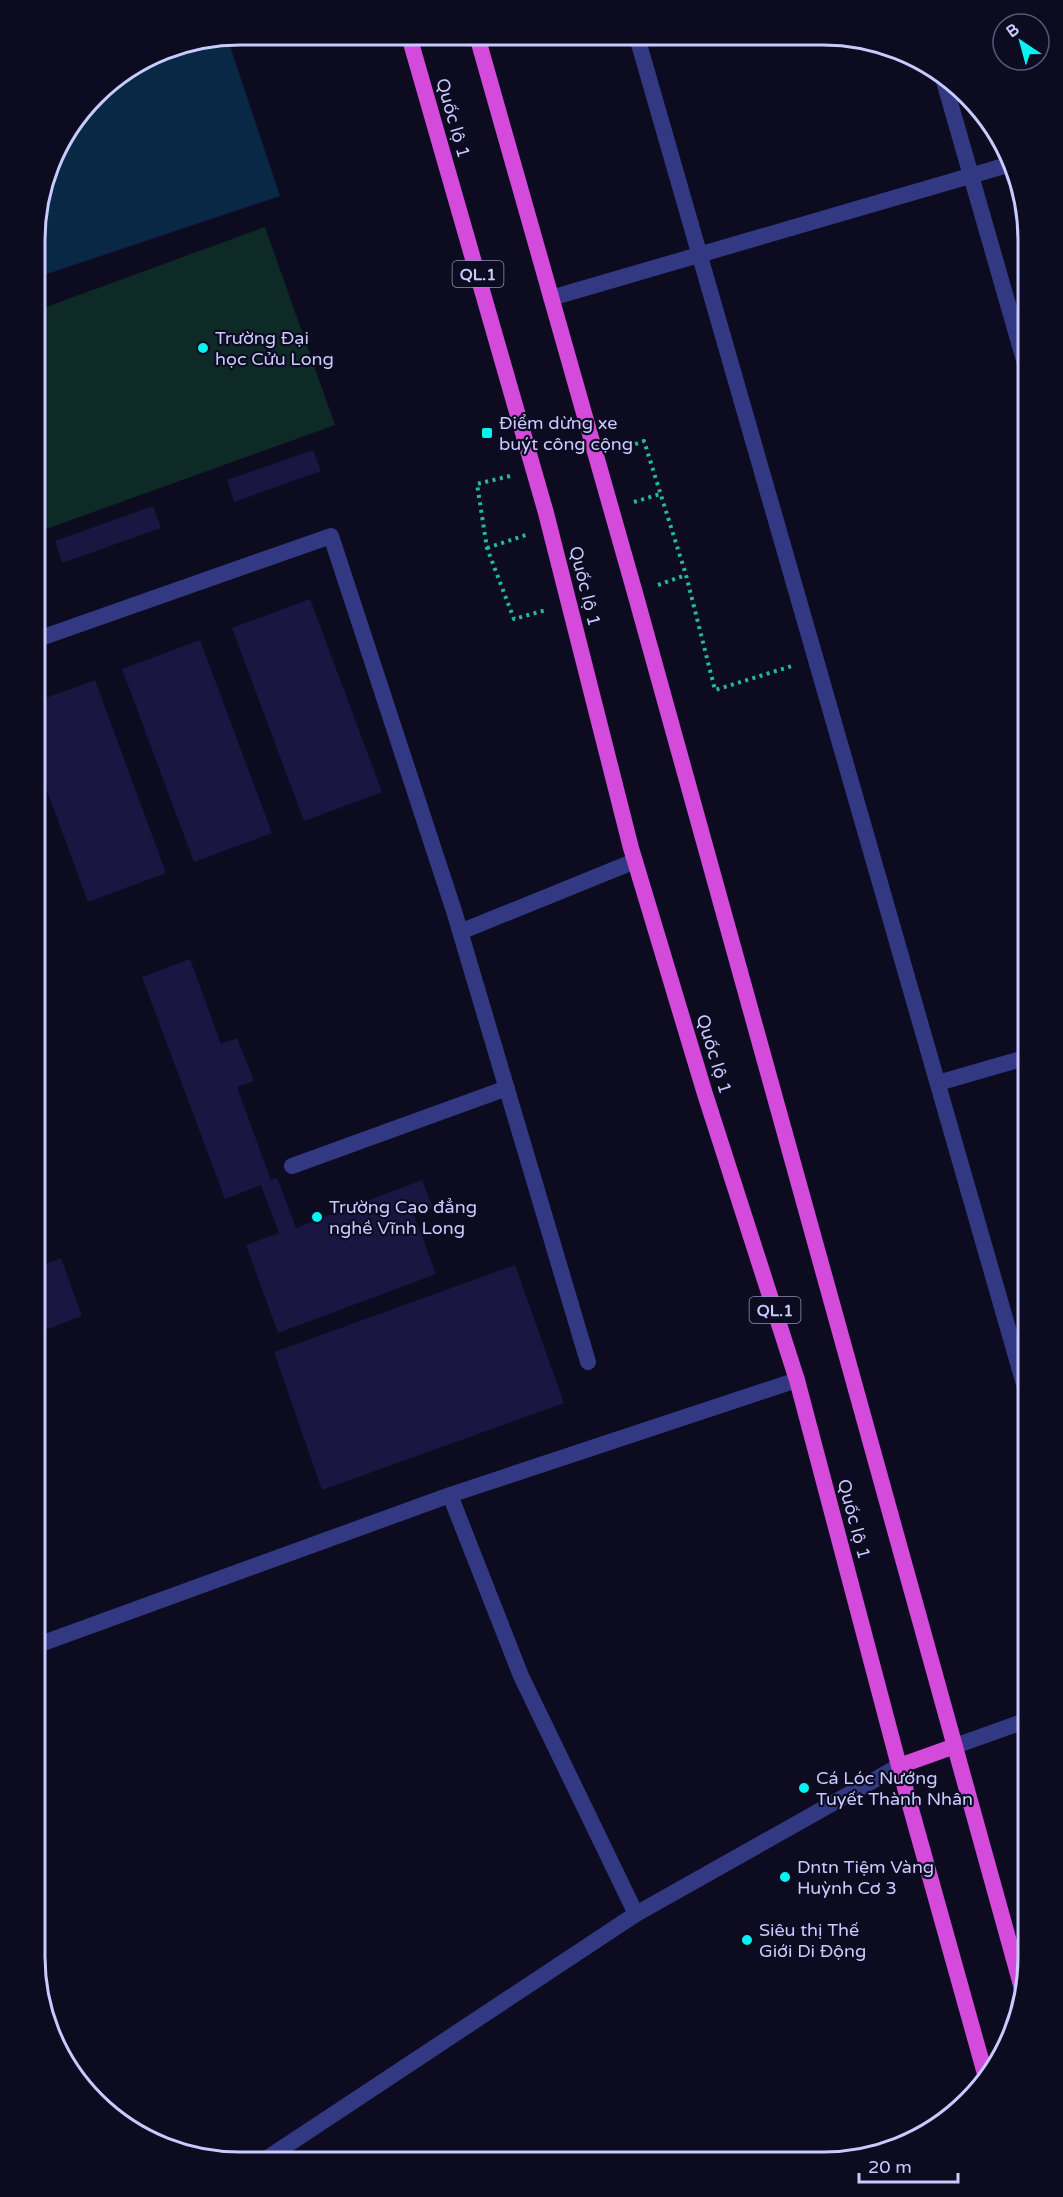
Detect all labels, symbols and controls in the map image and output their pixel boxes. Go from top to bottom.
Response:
north arrow [991,12,1051,72]
text: B [1002,19,1023,42]
street label: Quốc lộ 1 [431,76,475,160]
road number: QL.1 [452,261,504,287]
place label: Trường Đại học Cửu Long [215,327,334,370]
marker: Trường Đại học Cửu Long [196,341,210,355]
place label: Điểm dừng xe buýt công cộng [499,412,633,455]
marker: Điểm dừng xe buýt công cộng [480,426,494,440]
street label: Quốc lộ 1 [564,544,606,628]
street label: Quốc lộ 1 [691,1012,737,1096]
place label: Trường Cao đẳng nghề Vĩnh Long [329,1196,477,1239]
marker: Trường Cao đẳng nghề Vĩnh Long [310,1210,324,1224]
road number: QL.1 [750,1297,800,1323]
street label: Quốc lộ 1 [833,1477,875,1561]
place label: Cá Lóc Nướng Tuyết Thành Nhân [816,1767,973,1810]
marker: Cá Lóc Nướng Tuyết Thành Nhân [797,1781,811,1795]
place label: Dntn Tiệm Vàng Huỳnh Cơ 3 [797,1856,934,1899]
marker: Dntn Tiệm Vàng Huỳnh Cơ 3 [778,1870,792,1884]
place label: Siêu thị Thế Giới Di Động [759,1919,866,1962]
marker: Siêu thị Thế Giới Di Động [740,1933,754,1947]
scale bar [859,2146,958,2184]
text: 20 m [868,2156,912,2178]

